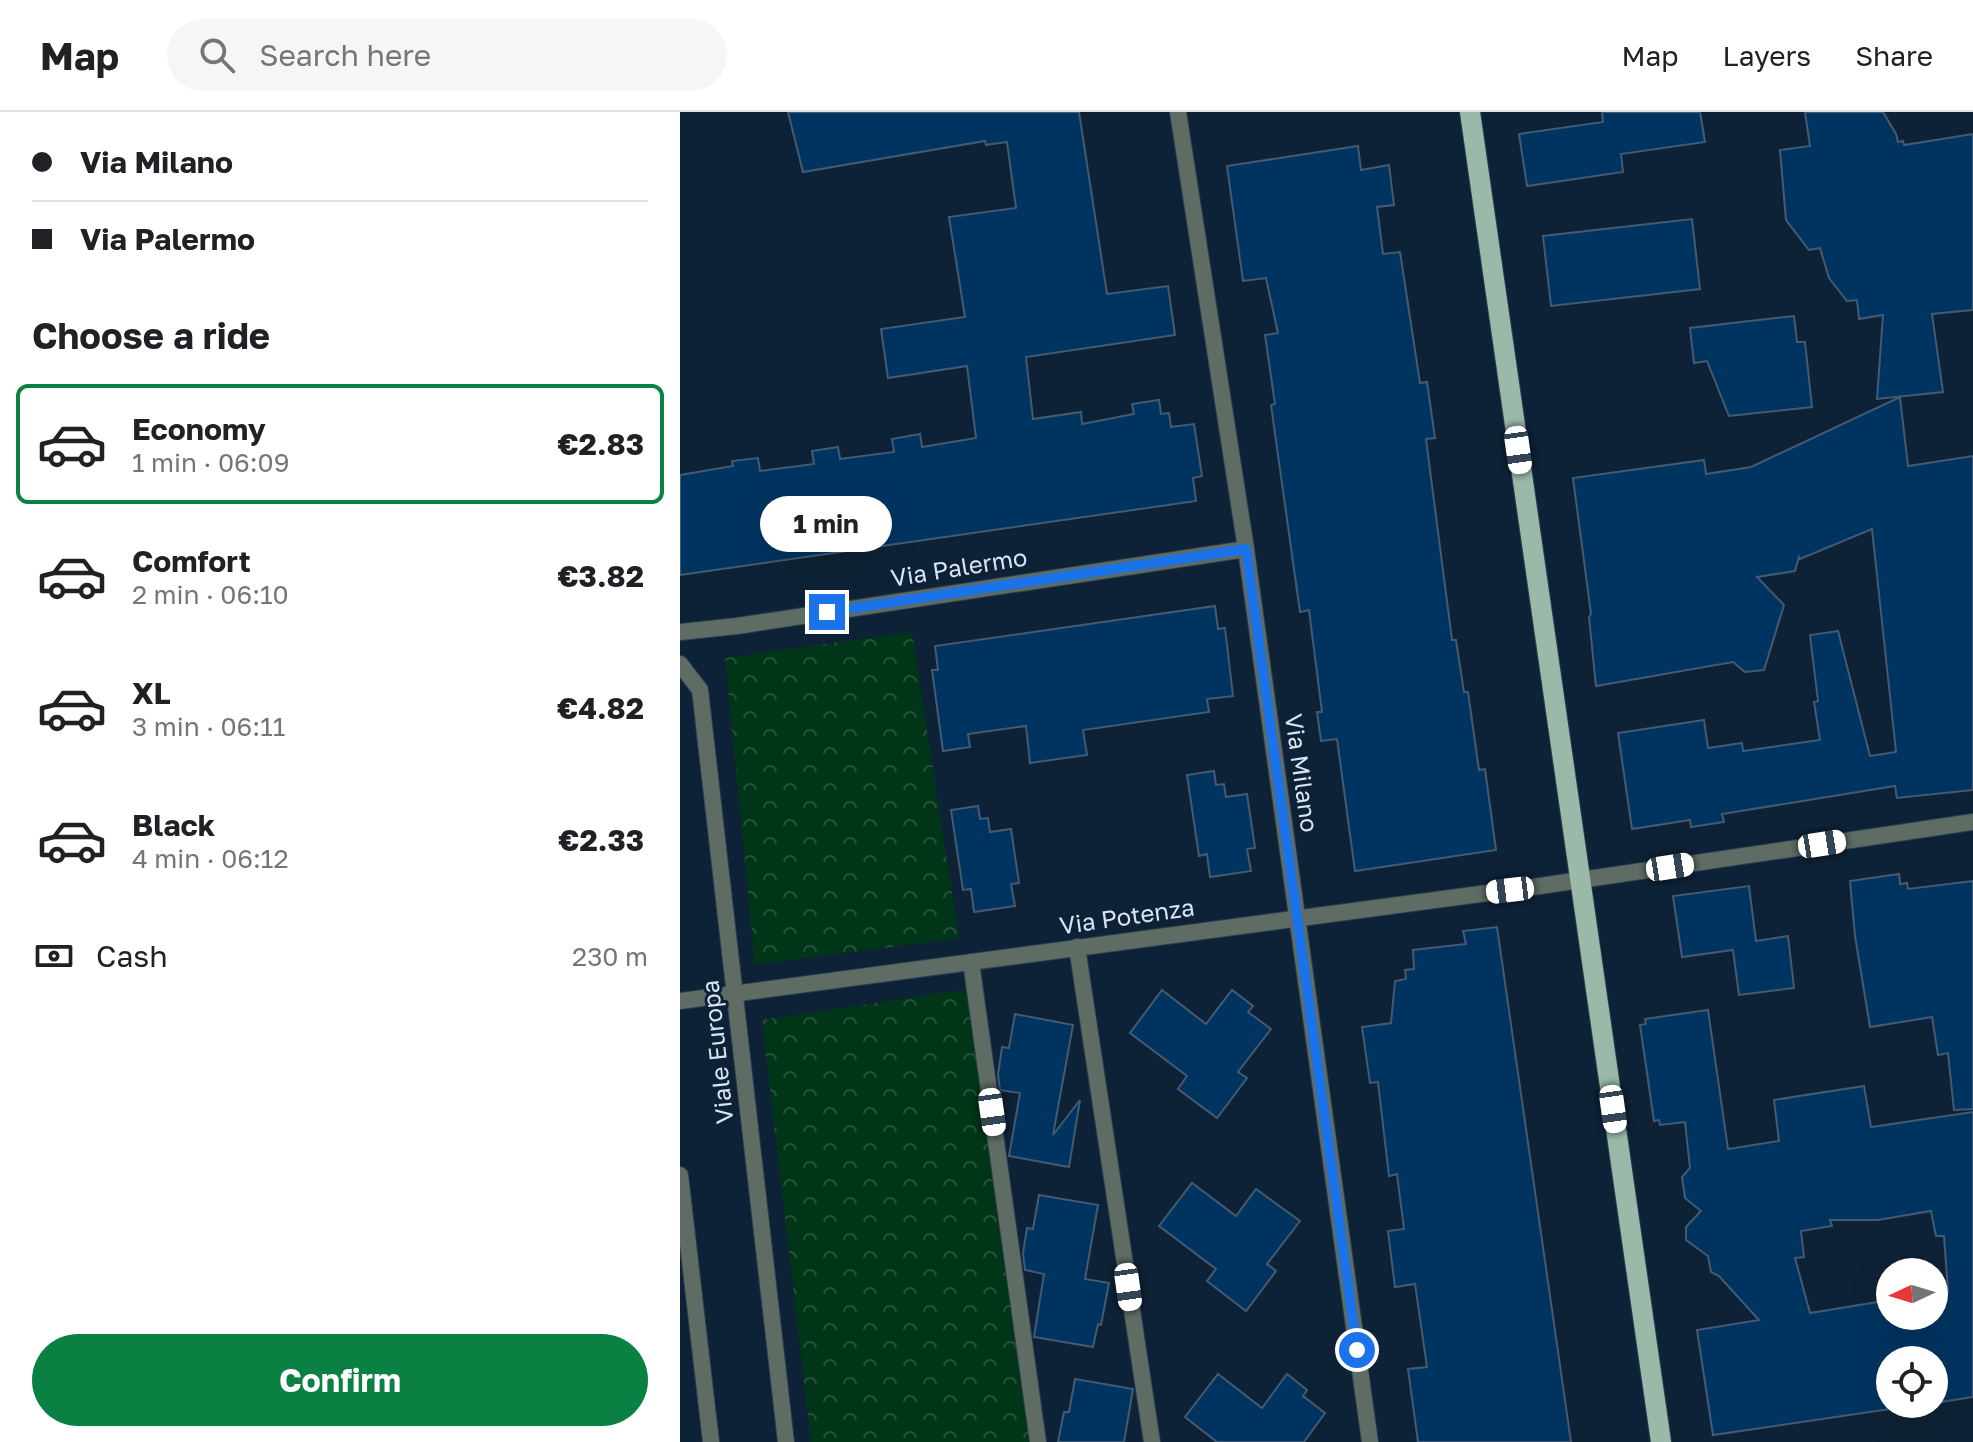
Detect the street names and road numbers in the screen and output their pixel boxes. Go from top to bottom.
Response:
street label: Via Palermo [889,541,1029,592]
street label: Via Milano [1280,712,1325,834]
street label: Via Potenza [1057,892,1196,939]
street label: Viale Europa [695,979,738,1125]

